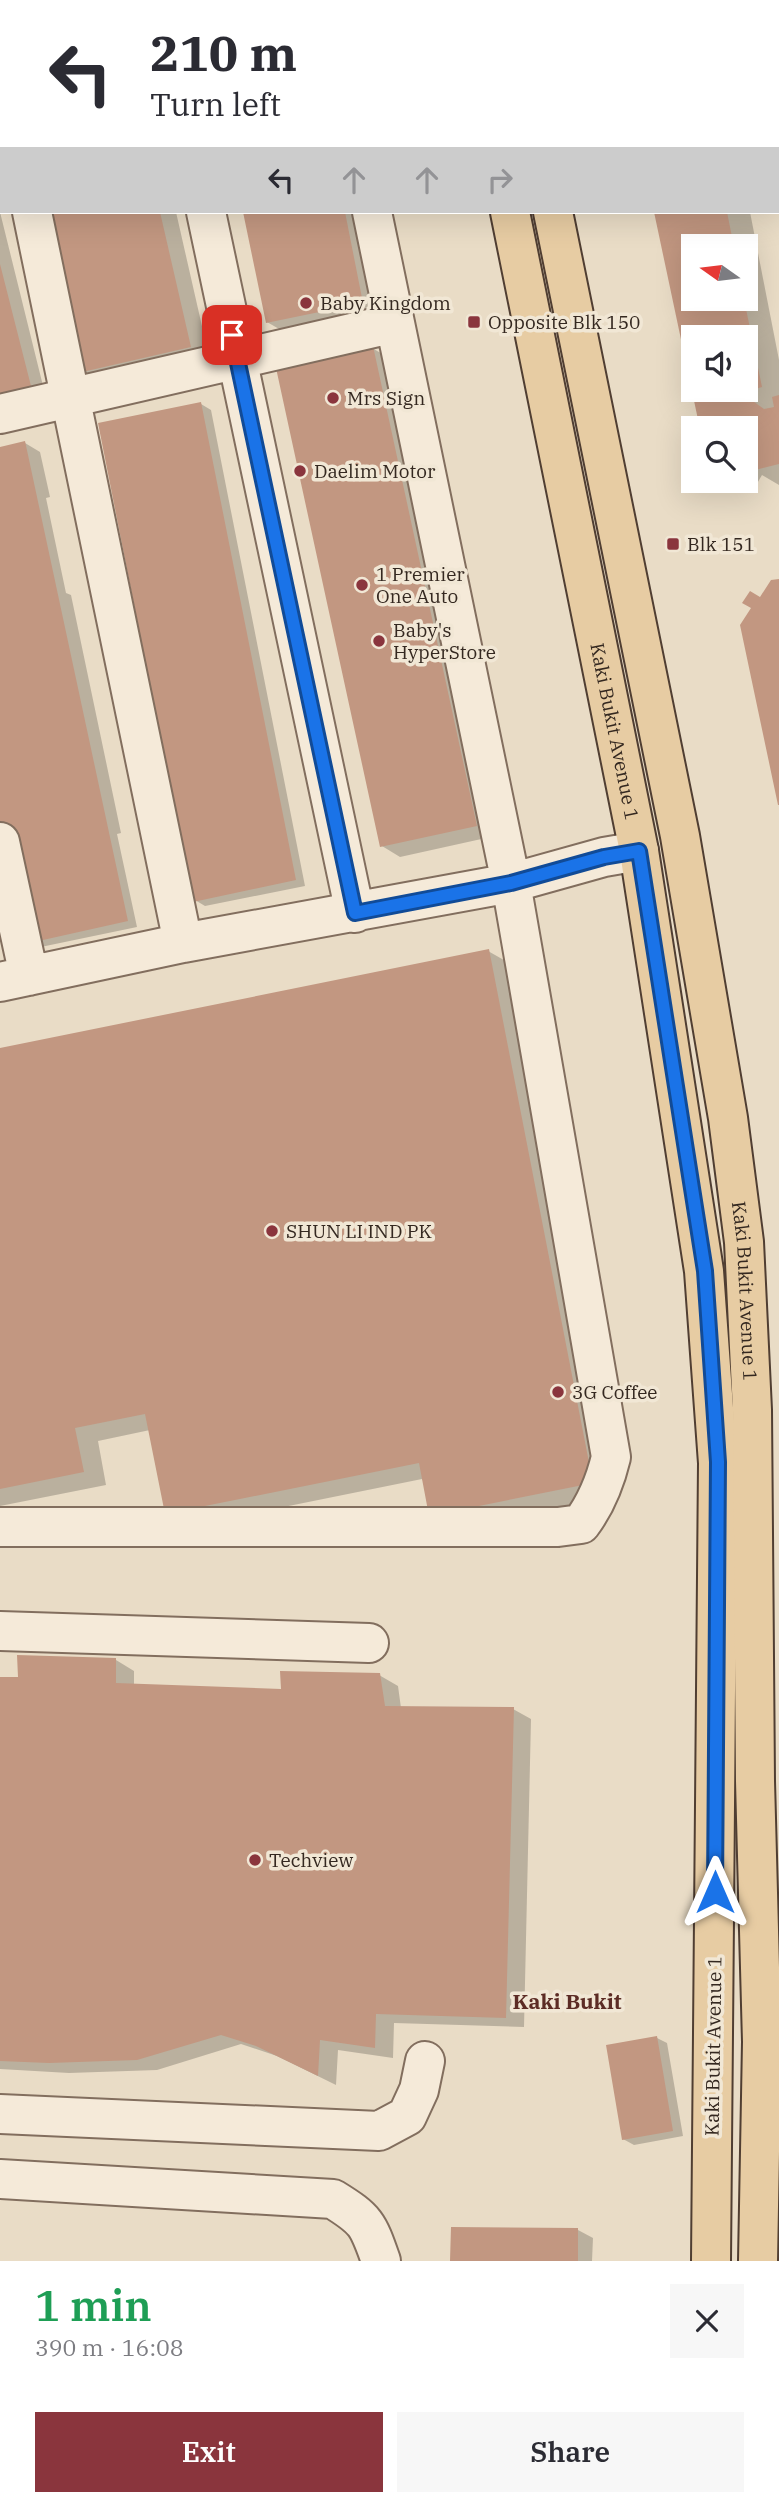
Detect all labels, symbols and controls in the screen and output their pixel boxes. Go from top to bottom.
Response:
text: 210 m [150,21,297,84]
icon: left [35,28,126,119]
text: Turn left [150,83,281,125]
icon: left [262,161,300,199]
icon: ahead [335,161,373,199]
icon: ahead [408,161,446,199]
icon: right [481,161,519,199]
north arrow [681,234,758,312]
map controls [681,234,758,493]
place label: Baby Kingdom [320,291,451,315]
marker: Baby Kingdom [298,295,314,311]
pin [202,305,262,365]
place label: Opposite Blk 150 [488,310,641,334]
marker: Opposite Blk 150 [466,314,482,330]
icon: arrive [213,316,251,354]
button: sound [681,325,758,402]
place label: Mrs Sign [347,386,425,410]
marker: Mrs Sign [325,390,341,406]
button: search [681,416,758,493]
place label: Daelim Motor [314,459,436,483]
marker: Daelim Motor [292,463,308,479]
place label: Blk 151 [687,532,755,556]
marker: Blk 151 [665,536,681,552]
place label: 1 Premier One Auto [376,562,465,608]
marker: 1 Premier One Auto [354,577,370,593]
place label: Baby's HyperStore [393,618,496,664]
marker: Baby's HyperStore [371,633,387,649]
street label: Kaki Bukit Avenue 1 [585,641,644,822]
street label: Kaki Bukit Avenue 1 [727,1200,763,1382]
place label: SHUN LI IND PK [286,1219,433,1243]
marker: SHUN LI IND PK [264,1223,280,1239]
place label: 3G Coffee [572,1380,658,1404]
marker: 3G Coffee [550,1384,566,1400]
place label: Techview [269,1848,353,1872]
marker: Techview [247,1852,263,1868]
position arrow [678,1855,752,1929]
street label: Kaki Bukit Avenue 1 [699,1956,727,2136]
district label: Kaki Bukit [512,1987,622,2015]
text: 1 min [35,2278,152,2333]
button: close [670,2284,744,2358]
text: 390 m · 16:08 [35,2332,184,2362]
button: Exit [35,2412,383,2492]
button: Share [397,2412,744,2492]

